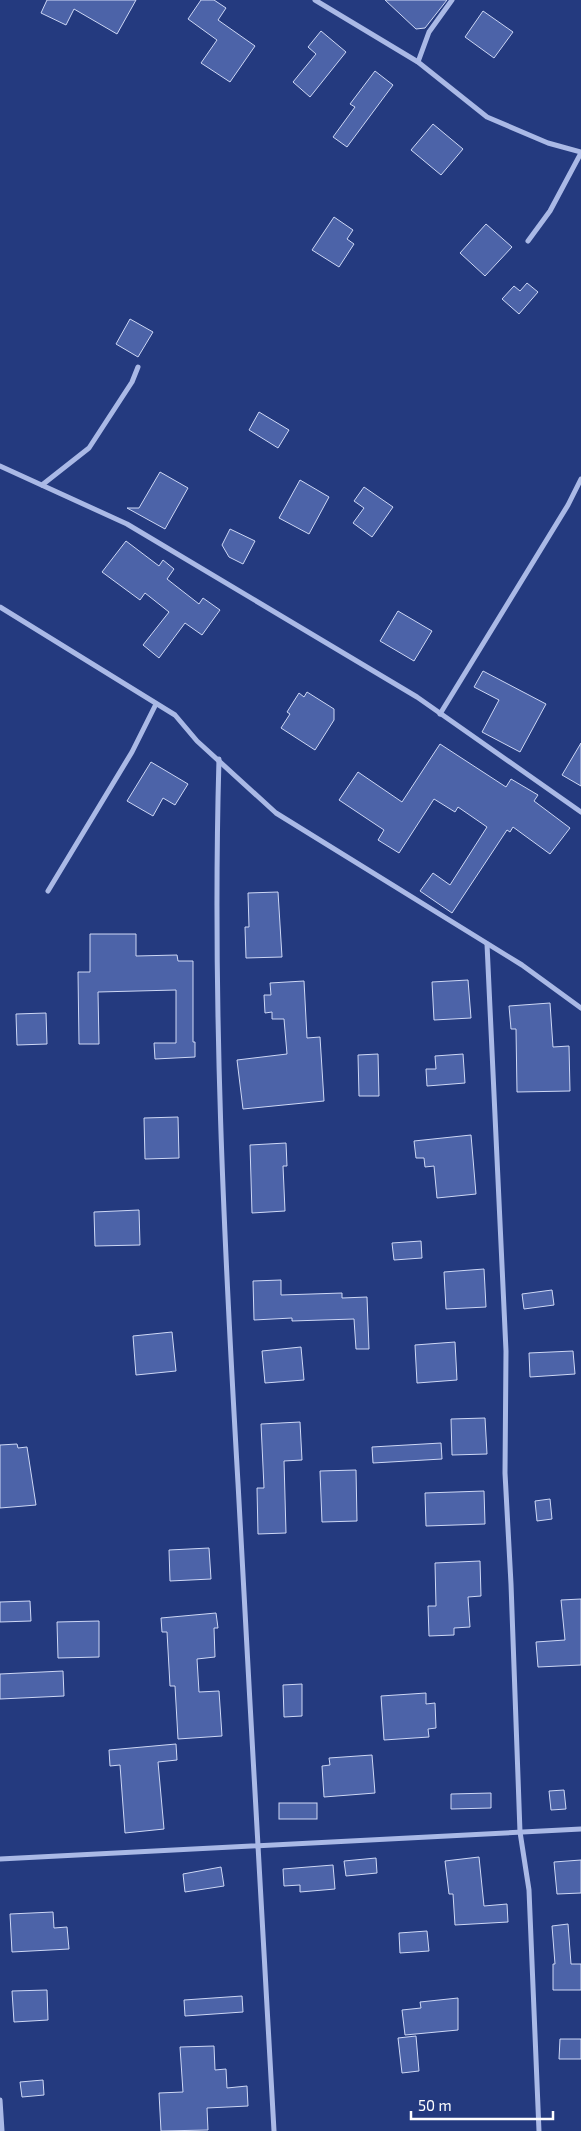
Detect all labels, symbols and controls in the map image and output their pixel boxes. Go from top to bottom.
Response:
scale bar [411,2088,554,2120]
text: 50 m [418,2096,452,2114]

